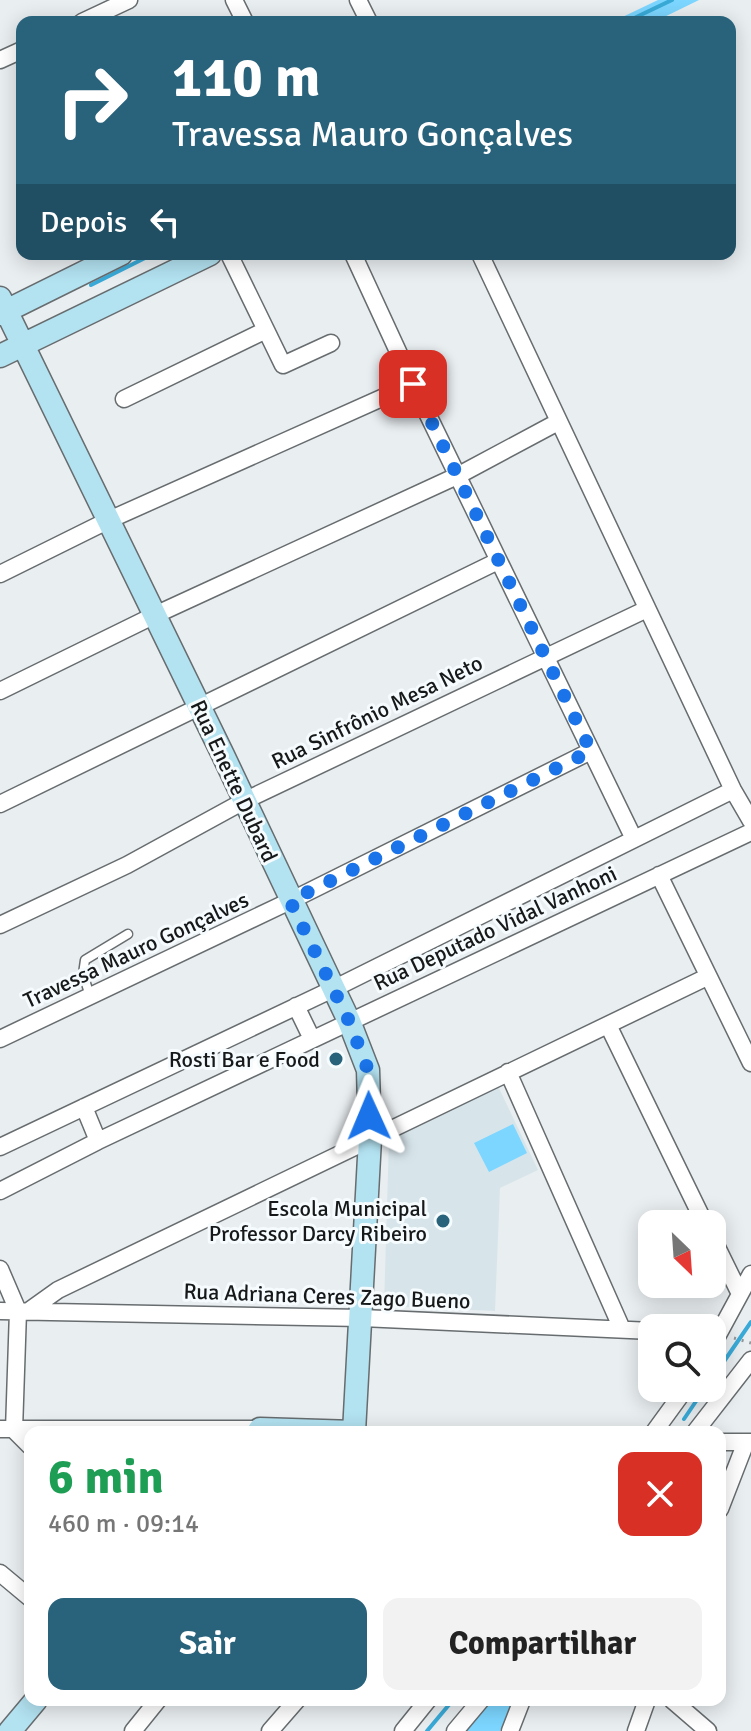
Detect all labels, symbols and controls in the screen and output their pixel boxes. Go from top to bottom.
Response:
text: 110 m [172,43,320,112]
icon: right [40,48,144,152]
text: Travessa Mauro Gonçalves [172,112,573,157]
icon: left [143,200,187,244]
text: Depois [40,204,127,241]
pin [379,350,447,418]
icon: arrive [391,362,435,406]
street label: Rua Sinfrônio Mesa Neto [267,649,487,775]
street label: Rua Enette Dubard [185,696,283,866]
street label: Rua Deputado Vidal Vanhoni [369,860,621,996]
street label: Travessa Mauro Gonçalves [19,886,253,1014]
place label: Rosti Bar e Food [169,1046,320,1073]
marker: Rosti Bar e Food [327,1050,345,1068]
position arrow [327,1074,411,1158]
place label: Escola Municipal Professor Darcy Ribeiro [209,1195,427,1247]
north arrow [638,1210,726,1298]
map controls [638,1210,726,1402]
marker: Escola Municipal Professor Darcy Ribeiro [434,1212,452,1230]
street label: Rua Adriana Ceres Zago Bueno [183,1277,471,1315]
button: search [638,1314,726,1402]
text: 6 min [48,1448,164,1507]
button: close [618,1452,702,1536]
text: 460 m · 09:14 [48,1508,199,1540]
button: Sair [48,1598,367,1690]
button: Compartilhar [383,1598,702,1690]

